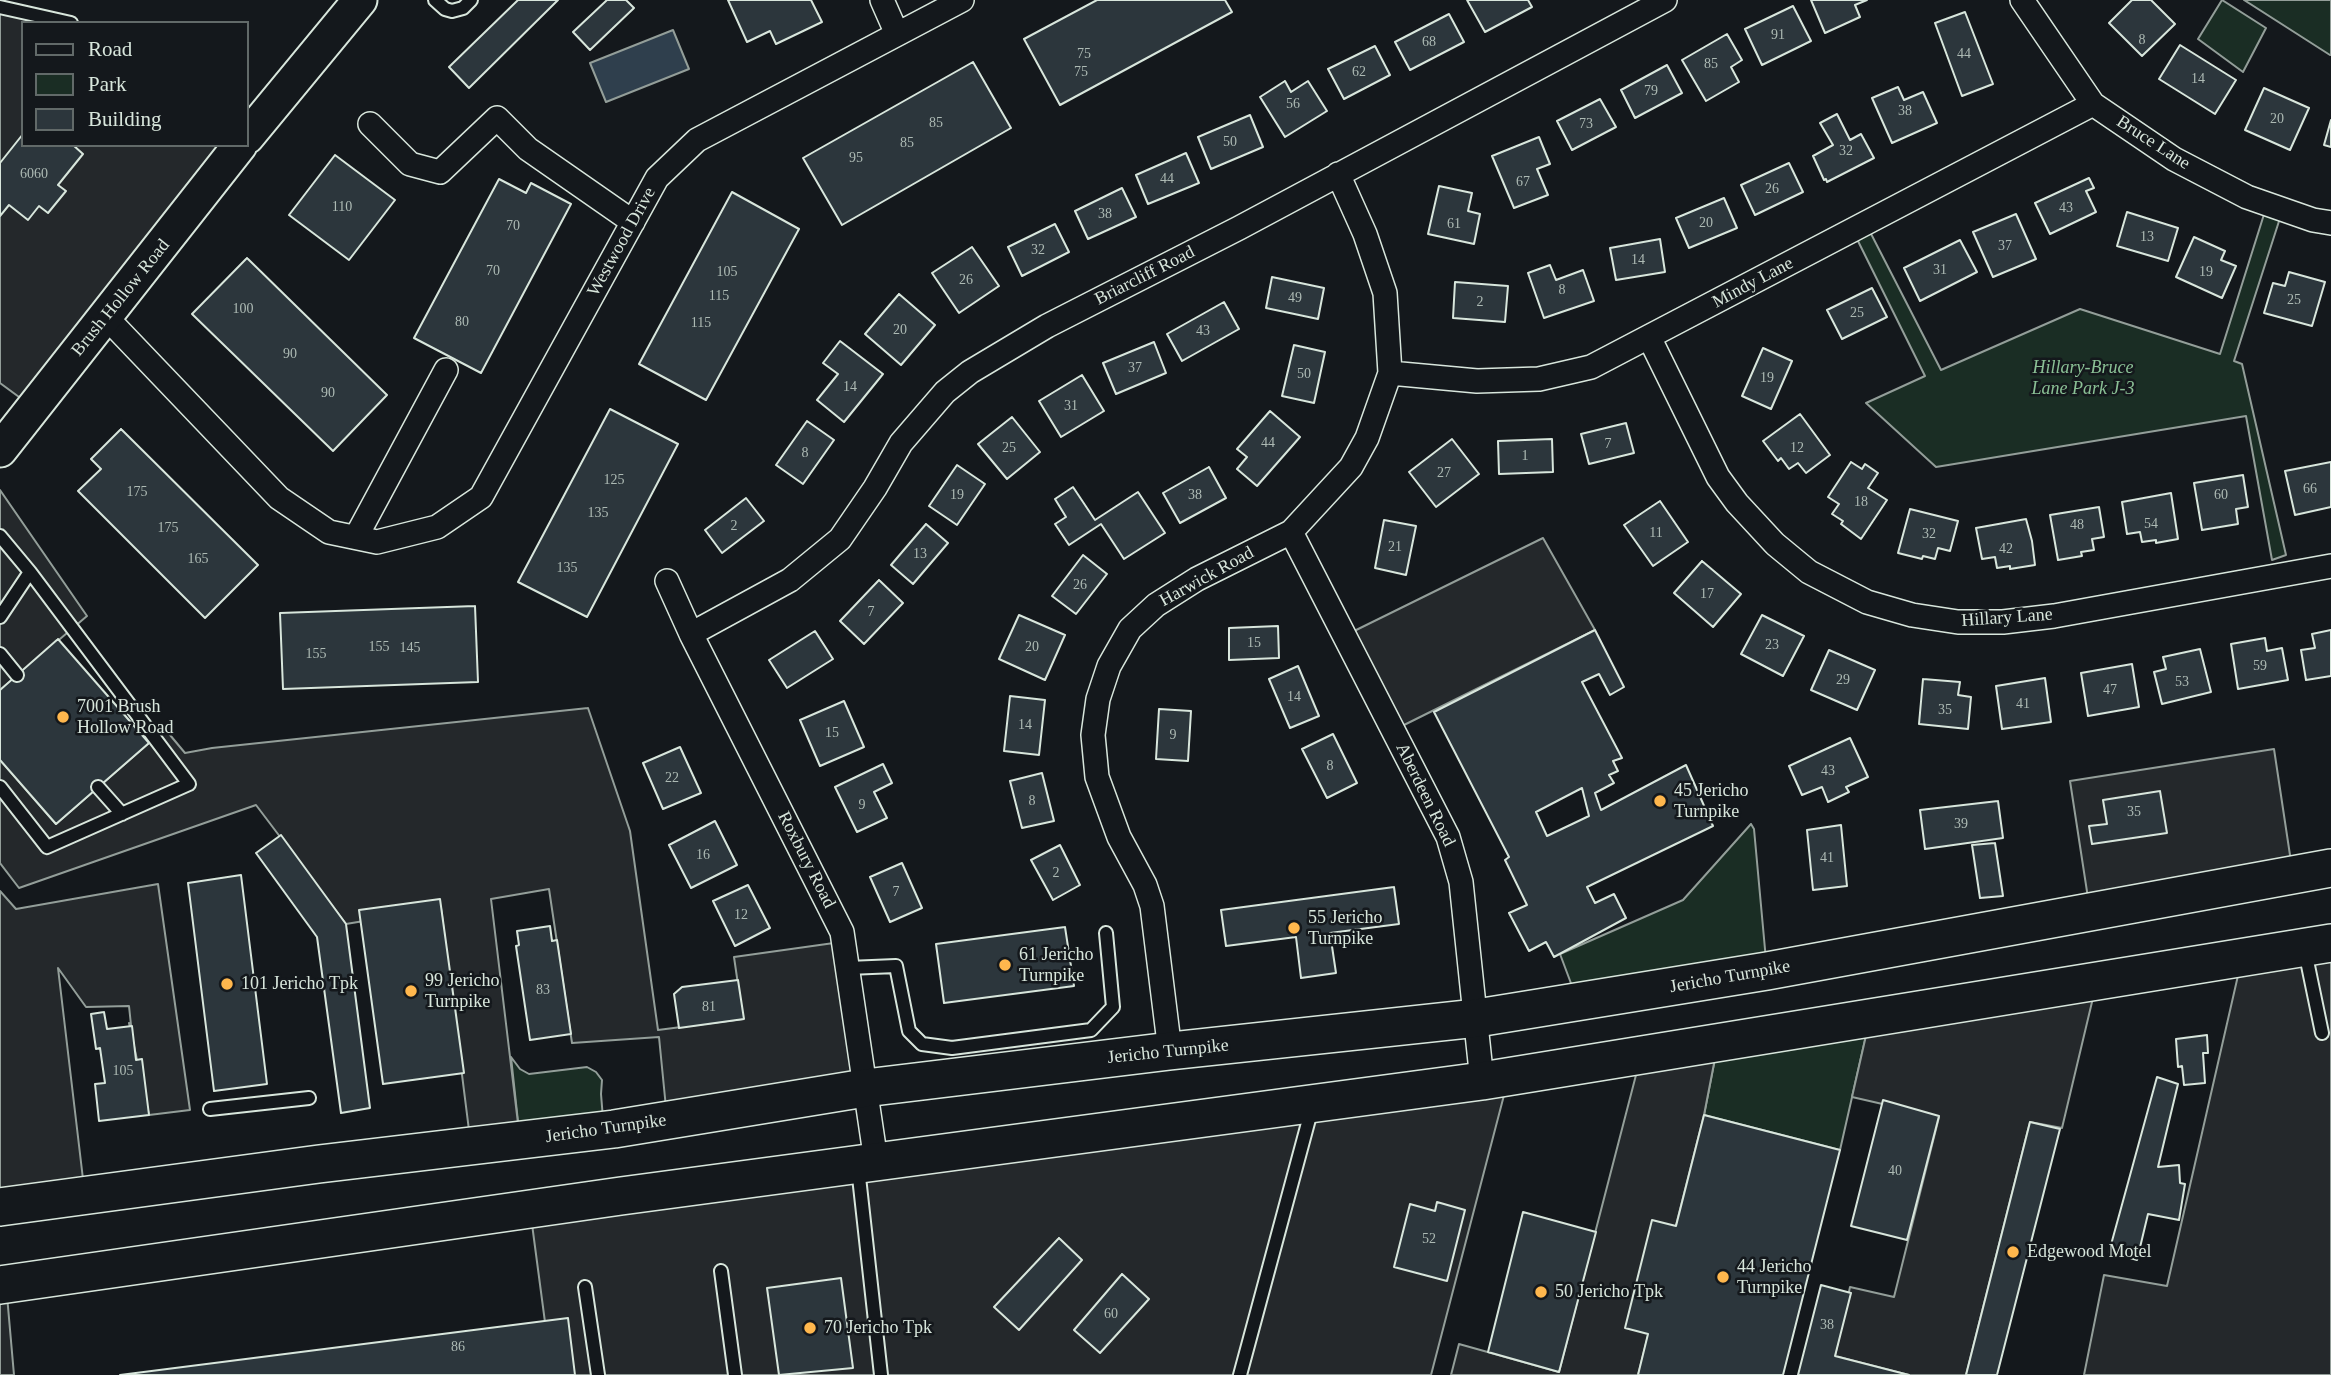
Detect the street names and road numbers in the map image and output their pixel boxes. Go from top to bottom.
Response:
street label: Bruce Lane [2112,111,2194,175]
street label: Westwood Drive [583,184,661,300]
street label: Brush Hollow Road [67,235,175,361]
street label: Briarcliff Road [1091,242,1199,310]
street label: Mindy Lane [1709,253,1797,313]
street label: Harwick Road [1156,542,1258,612]
street label: Hillary Lane [1961,604,2053,632]
street label: Aberdeen Road [1391,740,1459,850]
street label: Roxbury Road [772,808,840,912]
street label: Jericho Turnpike [1668,956,1792,998]
street label: Jericho Turnpike [1106,1035,1230,1069]
street label: Jericho Turnpike [544,1110,668,1148]

